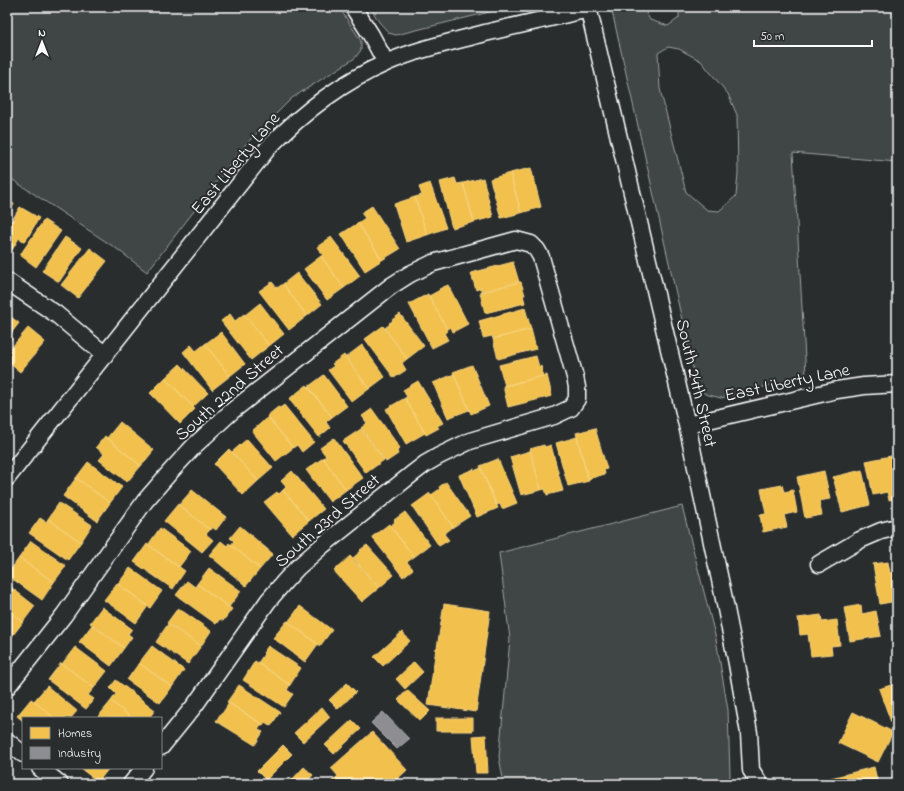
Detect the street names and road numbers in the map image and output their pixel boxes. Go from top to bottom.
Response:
street label: East Liberty Lane [186,106,288,221]
street label: South 24th Street [668,317,722,450]
street label: South 22nd Street [170,339,291,448]
street label: East Liberty Lane [722,358,853,410]
street label: South 23rd Street [270,468,387,575]

